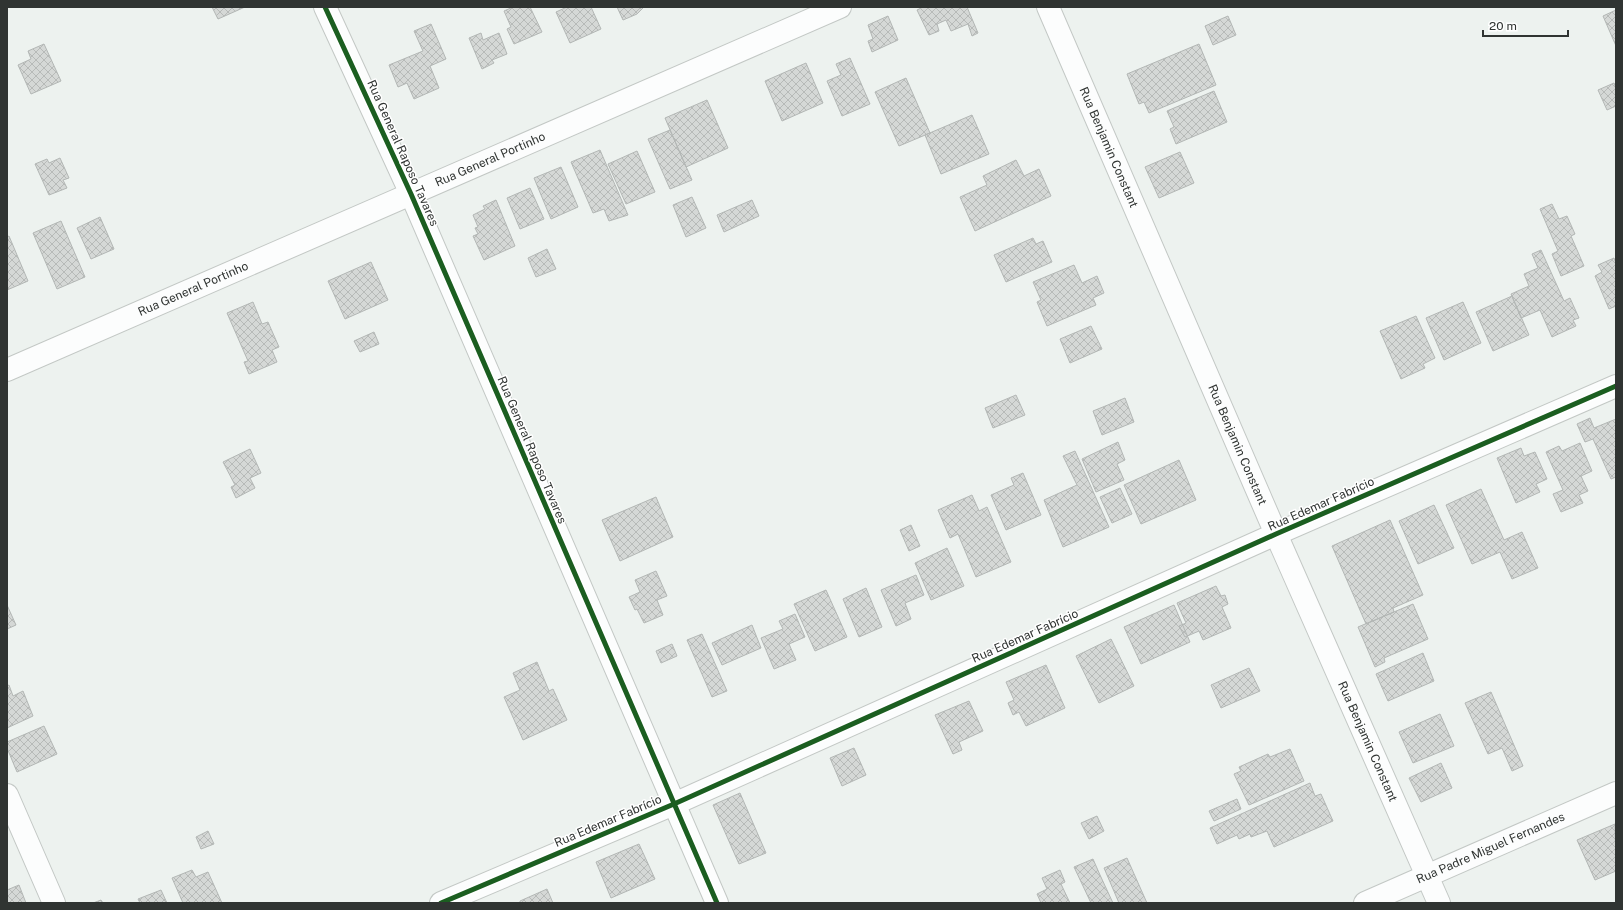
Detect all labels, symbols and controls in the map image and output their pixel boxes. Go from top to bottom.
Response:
scale bar [1483,12,1568,38]
text: 20 m [1489,19,1517,33]
street label: Rua General Raposo Tavares [364,78,442,228]
street label: Rua Benjamin Constant [1077,85,1141,210]
street label: Rua General Portinho [433,129,548,190]
street label: Rua General Portinho [136,259,251,319]
street label: Rua General Raposo Tavares [495,374,569,526]
street label: Rua Benjamin Constant [1205,382,1270,508]
street label: Rua Edemar Fabrício [1266,474,1377,534]
street label: Rua Edemar Fabrício [970,606,1081,666]
street label: Rua Benjamin Constant [1335,679,1400,804]
street label: Rua Edemar Fabrício [552,792,664,850]
street label: Rua Padre Miguel Fernandes [1414,809,1567,887]

